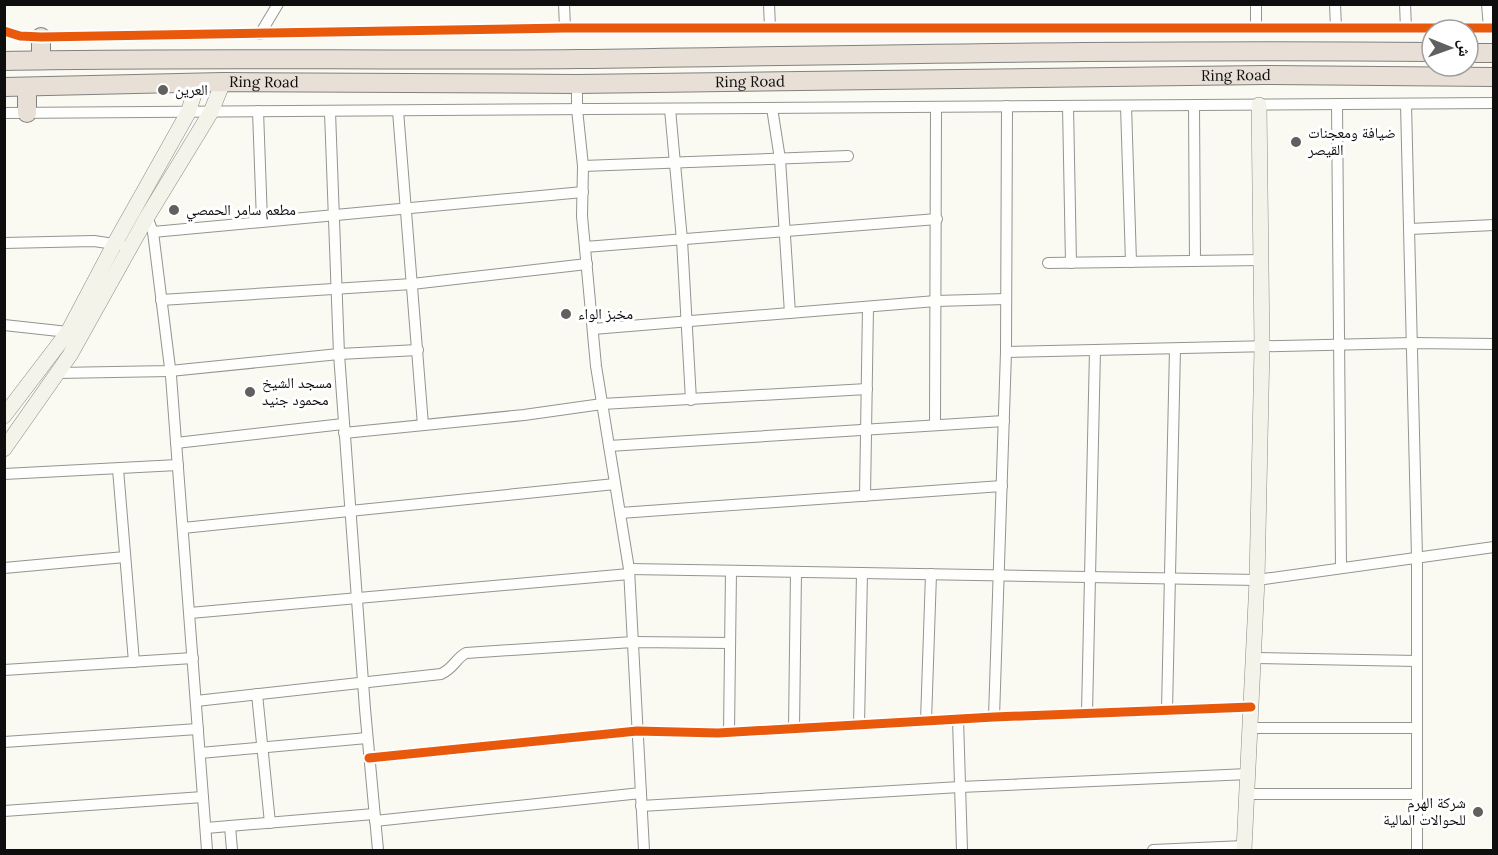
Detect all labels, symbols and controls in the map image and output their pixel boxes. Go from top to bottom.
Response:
north arrow [1420,18,1480,78]
text: ش [1455,40,1475,57]
street label: Ring Road [1201,65,1271,85]
street label: Ring Road [715,71,785,91]
street label: Ring Road [229,72,299,91]
place label: العرين [175,80,208,100]
marker: العرين [156,83,170,97]
place label: ضيافة ومعجنات القيصر [1307,123,1396,159]
marker: ضيافة ومعجنات القيصر [1289,135,1303,149]
place label: مطعم سامر الحمصي [186,200,296,222]
marker: مطعم سامر الحمصي [167,203,181,217]
place label: مخبز الواء [578,304,633,323]
marker: مخبز الواء [559,307,573,321]
place label: مسجد الشيخ محمود جنيد [262,373,332,409]
marker: مسجد الشيخ محمود جنيد [243,385,257,399]
place label: شركة الهرم للحوالات المالية [1383,793,1466,829]
marker: شركة الهرم للحوالات المالية [1471,805,1485,819]

